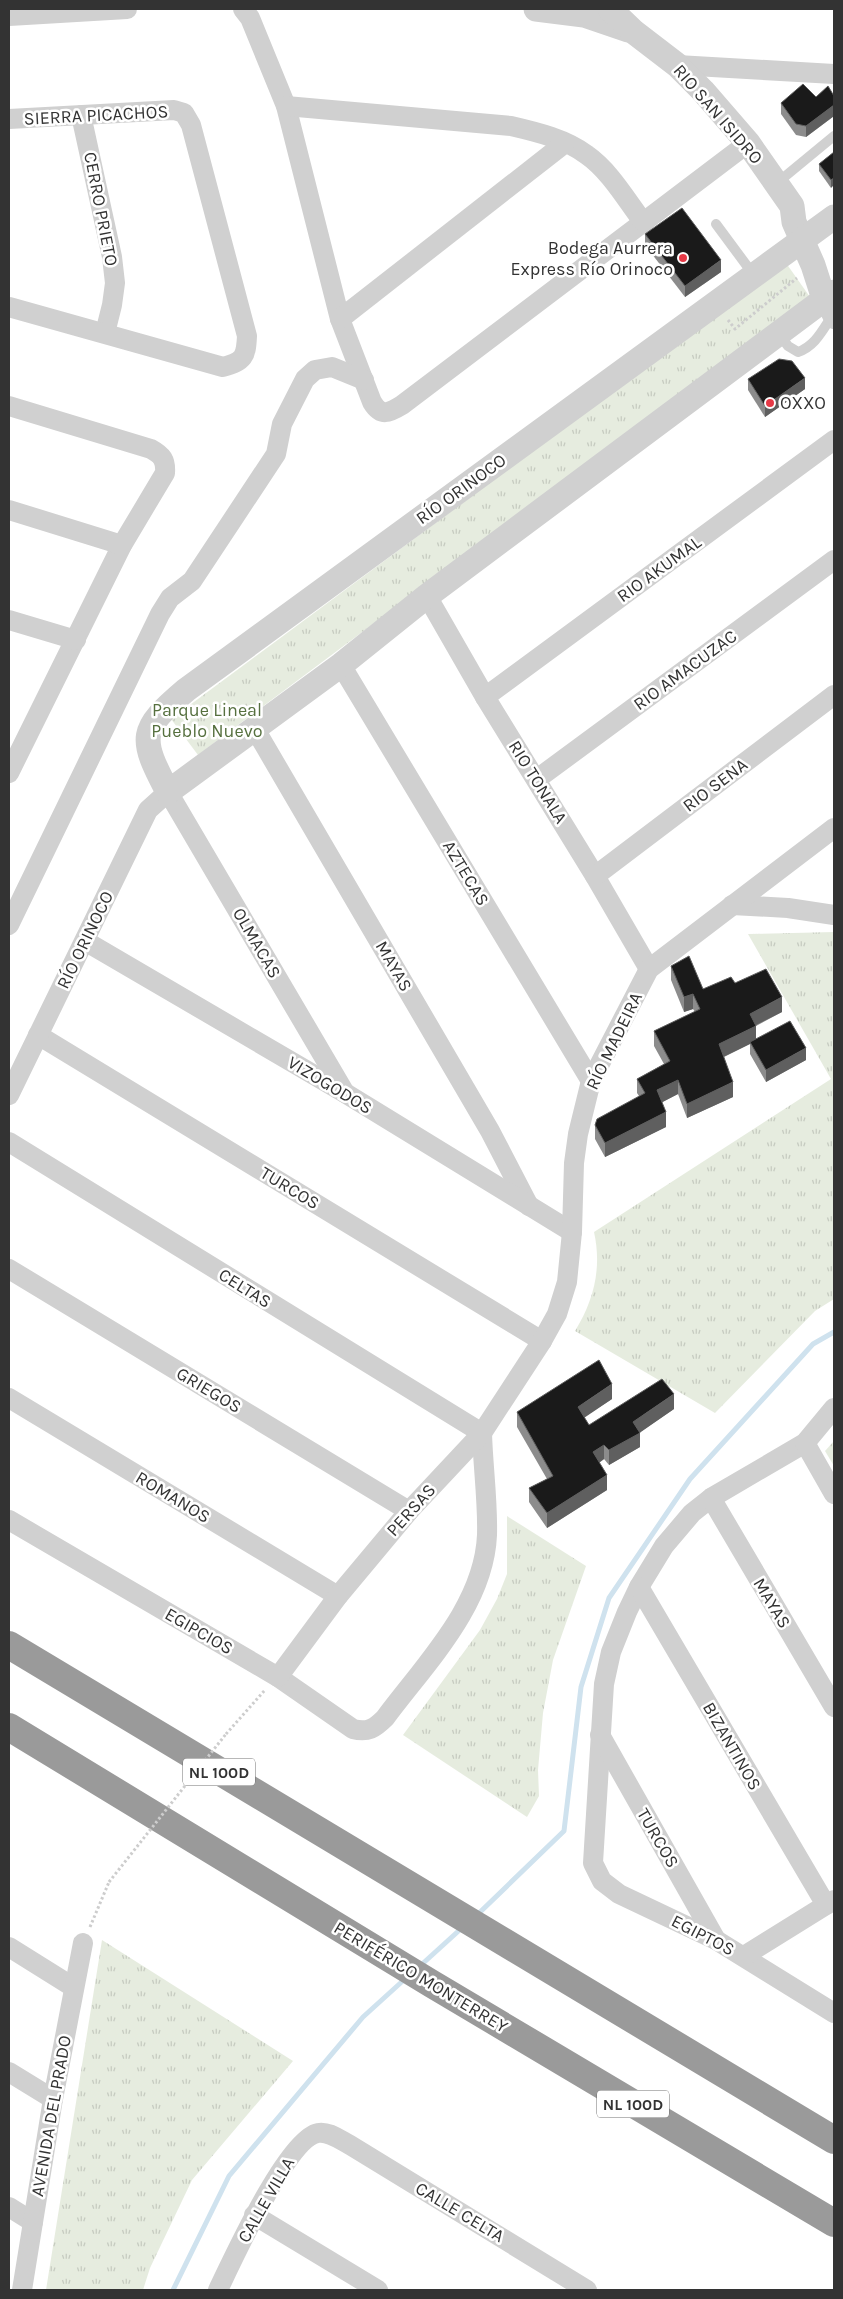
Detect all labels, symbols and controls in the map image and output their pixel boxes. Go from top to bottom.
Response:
street label: RIO SAN ISIDRO [669,60,767,168]
street label: SIERRA PICACHOS [23,100,169,130]
street label: CERRO PRIETO [79,150,123,268]
place label: Bodega Aurrera Express Río Orinoco [510,237,673,280]
marker: Bodega Aurrera Express Río Orinoco [677,252,689,264]
place label: OXXO [780,392,826,414]
marker: OXXO [764,397,776,409]
street label: RÍO ORINOCO [411,448,510,529]
street label: RIO AKUMAL [612,531,706,607]
street label: RIO AMACUZAC [629,625,741,715]
park label: Parque Lineal Pueblo Nuevo [151,699,263,742]
street label: RIO TONALA [504,736,572,828]
street label: RIO SENA [678,753,752,817]
street label: AZTECAS [438,836,494,910]
street label: RÍO ORINOCO [51,887,118,993]
street label: OLMACAS [228,904,286,982]
street label: MAYAS [371,937,417,995]
street label: RÍO MADEIRA [580,988,647,1093]
street label: VIZOGODOS [284,1051,376,1119]
street label: TURCOS [256,1162,324,1214]
street label: CELTAS [214,1263,276,1313]
street label: GRIEGOS [173,1362,245,1418]
street label: ROMANOS [132,1466,214,1528]
street label: PERSAS [382,1479,440,1541]
street label: MAYAS [748,1574,796,1632]
street label: EGIPCIOS [161,1603,237,1659]
street label: BIZANTINOS [698,1698,766,1794]
road number: NL 100D [183,1758,255,1785]
street label: TURCOS [632,1804,684,1872]
street label: EGIPTOS [668,1910,738,1960]
street label: PERIFÉRICO MONTERREY [330,1915,513,2038]
street label: AVENIDA DEL PRADO [26,2034,76,2198]
road number: NL 100D [597,2090,669,2118]
street label: CALLE VILLA [233,2153,299,2247]
street label: CALLE CELTA [412,2177,508,2247]

